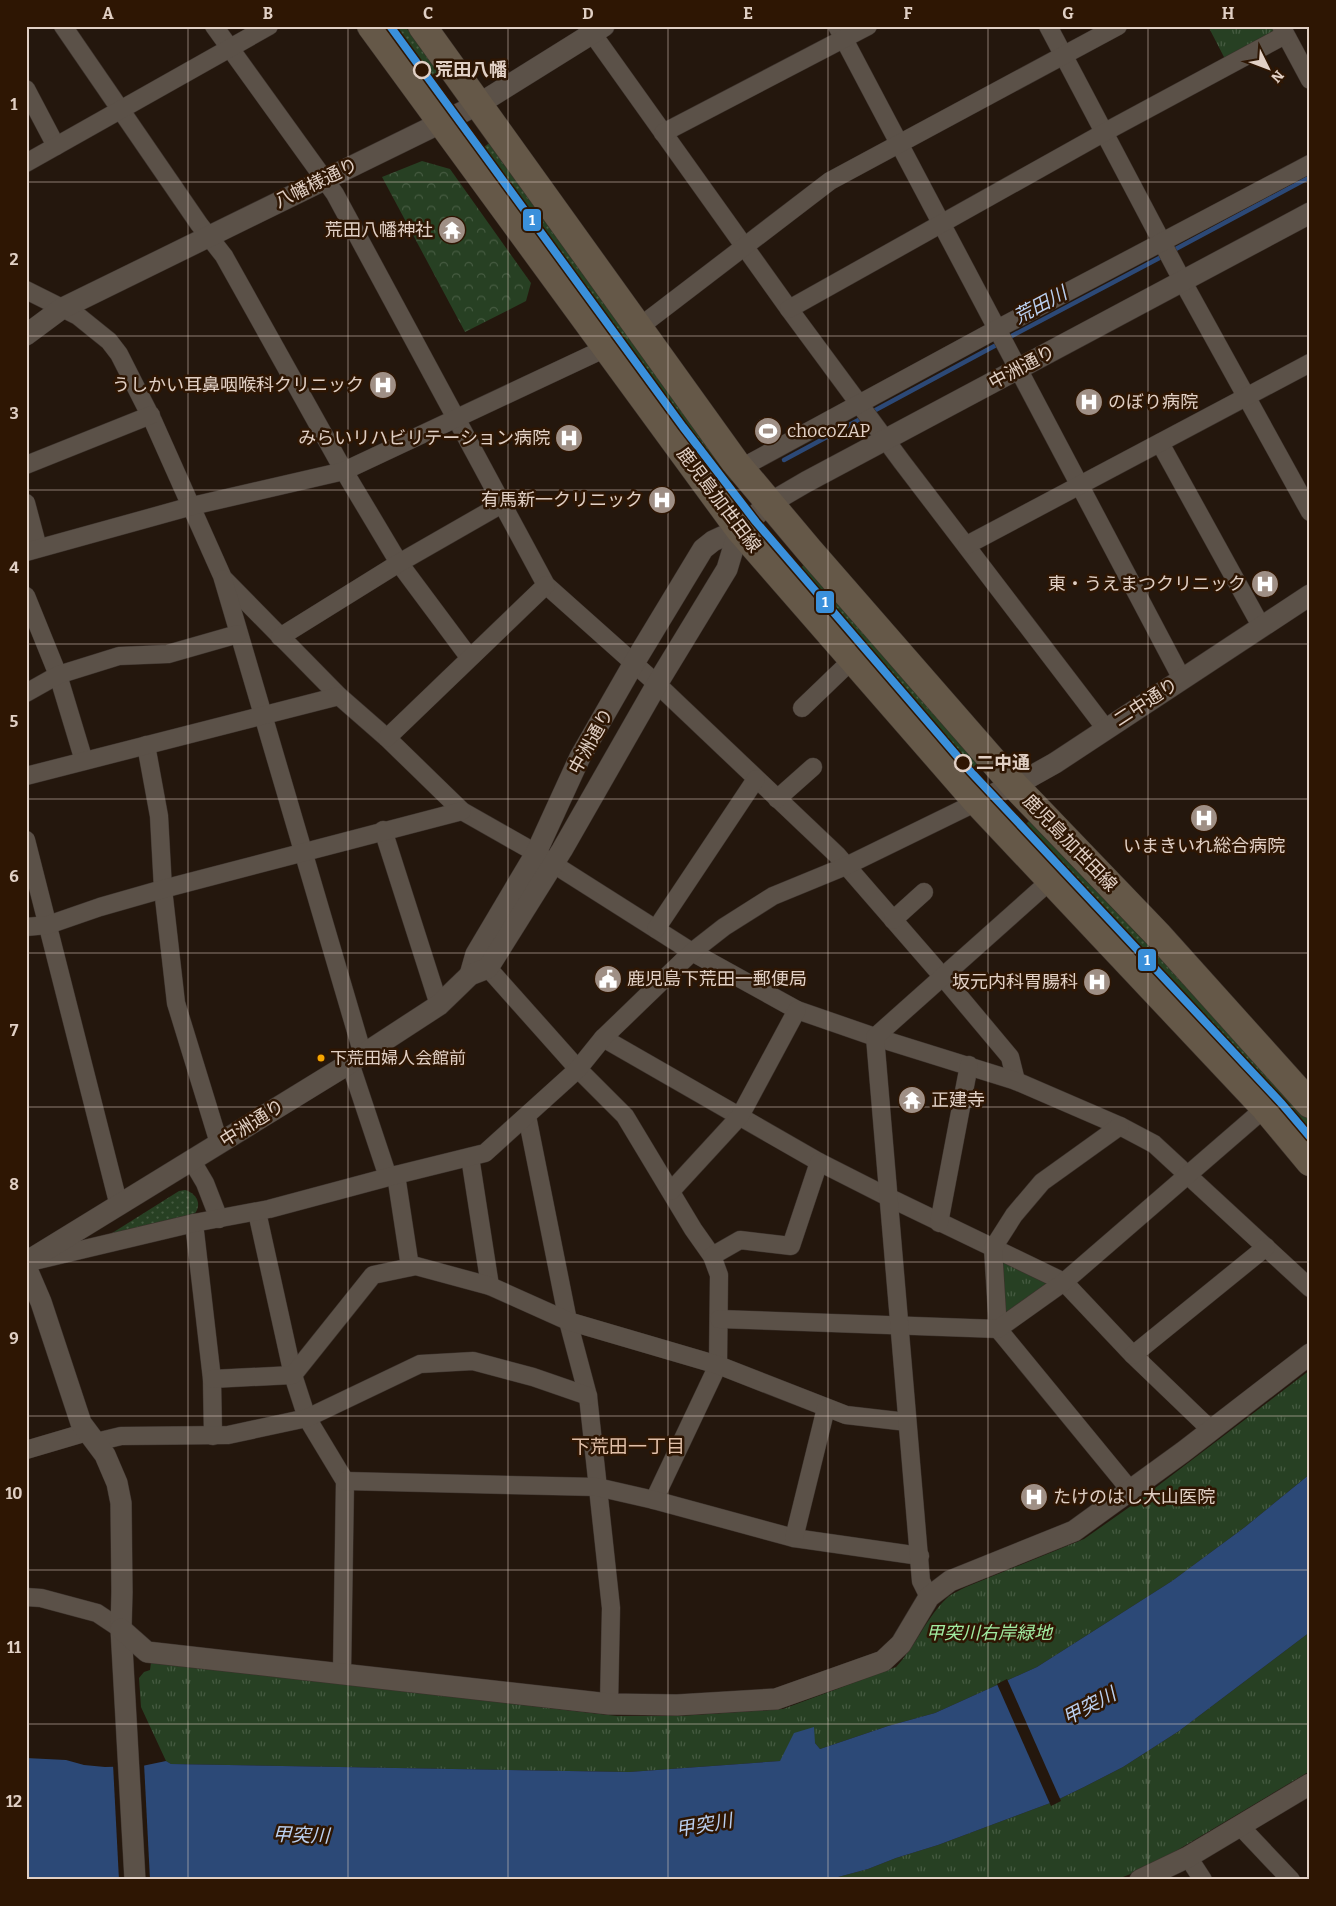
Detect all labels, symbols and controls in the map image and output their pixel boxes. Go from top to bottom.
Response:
text: A [102,4,114,23]
text: B [263,4,273,23]
text: C [423,4,433,23]
text: D [582,4,594,23]
text: E [743,4,753,23]
text: F [904,4,913,23]
text: G [1062,4,1074,23]
text: H [1222,4,1235,23]
north arrow [1244,42,1294,92]
place label: 荒田八幡 [435,59,507,81]
marker: 荒田八幡 [413,61,431,79]
text: N [1267,67,1287,86]
text: 1 [11,95,18,114]
street label: 八幡様通り [271,153,361,213]
line badge: 1 [522,208,542,232]
text: 1 [529,212,535,229]
temple icon: 荒田八幡神社 [437,215,467,245]
place label: 荒田八幡神社 [325,219,433,241]
text: 2 [9,250,19,269]
water label: 荒田川 [1009,281,1072,329]
street label: 中洲通り [985,340,1059,394]
hospital icon: うしかい耳鼻咽喉科クリニック [368,370,398,400]
place label: うしかい耳鼻咽喉科クリニック [112,374,364,396]
hospital icon: のぼり病院 [1074,387,1104,417]
place label: のぼり病院 [1108,391,1198,413]
text: 3 [9,404,19,423]
sports icon: chocoZAP [753,416,783,446]
place label: chocoZAP [787,420,871,442]
hospital icon: みらいリハビリテーション病院 [554,423,584,453]
place label: みらいリハビリテーション病院 [298,427,550,449]
street label: 鹿児島加世田線 [672,443,766,557]
hospital icon: 有馬新一クリニック [647,485,677,515]
place label: 有馬新一クリニック [481,489,643,511]
text: 4 [9,558,19,577]
hospital icon: 東・うえまつクリニック [1250,569,1280,599]
place label: 東・うえまつクリニック [1048,573,1246,595]
line badge: 1 [815,590,835,614]
text: 1 [822,594,828,611]
street label: 二中通り [1110,673,1182,731]
street label: 中洲通り [564,704,618,778]
text: 5 [10,712,19,731]
place label: 二中通 [976,752,1030,774]
marker: 二中通 [954,754,972,772]
street label: 鹿児島加世田線 [1018,790,1122,896]
hospital icon: いまきいれ総合病院 [1189,803,1219,833]
place label: いまきいれ総合病院 [1123,835,1285,857]
text: 6 [9,867,19,886]
line badge: 1 [1137,948,1157,972]
text: 1 [1144,952,1150,969]
public building icon: 鹿児島下荒田一郵便局 [593,964,623,994]
hospital icon: 坂元内科胃腸科 [1082,967,1112,997]
place label: 鹿児島下荒田一郵便局 [627,968,807,990]
place label: 坂元内科胃腸科 [952,971,1078,993]
text: 7 [10,1021,19,1040]
place label: 下荒田婦人会館前 [330,1048,466,1069]
marker: 下荒田婦人会館前 [316,1053,326,1063]
temple icon: 正建寺 [897,1085,927,1115]
place label: 正建寺 [931,1089,985,1111]
street label: 中洲通り [216,1095,288,1151]
text: 8 [9,1175,19,1194]
text: 9 [9,1329,19,1348]
district label: 下荒田一丁目 [571,1435,685,1458]
hospital icon: たけのはし大山医院 [1019,1482,1049,1512]
text: 10 [5,1484,23,1503]
place label: たけのはし大山医院 [1053,1486,1215,1508]
park label: 甲突川右岸緑地 [926,1622,1054,1644]
text: 11 [7,1638,21,1657]
water label: 甲突川 [1058,1682,1121,1730]
text: 12 [6,1792,22,1811]
water label: 甲突川 [674,1808,736,1841]
water label: 甲突川 [272,1823,332,1848]

